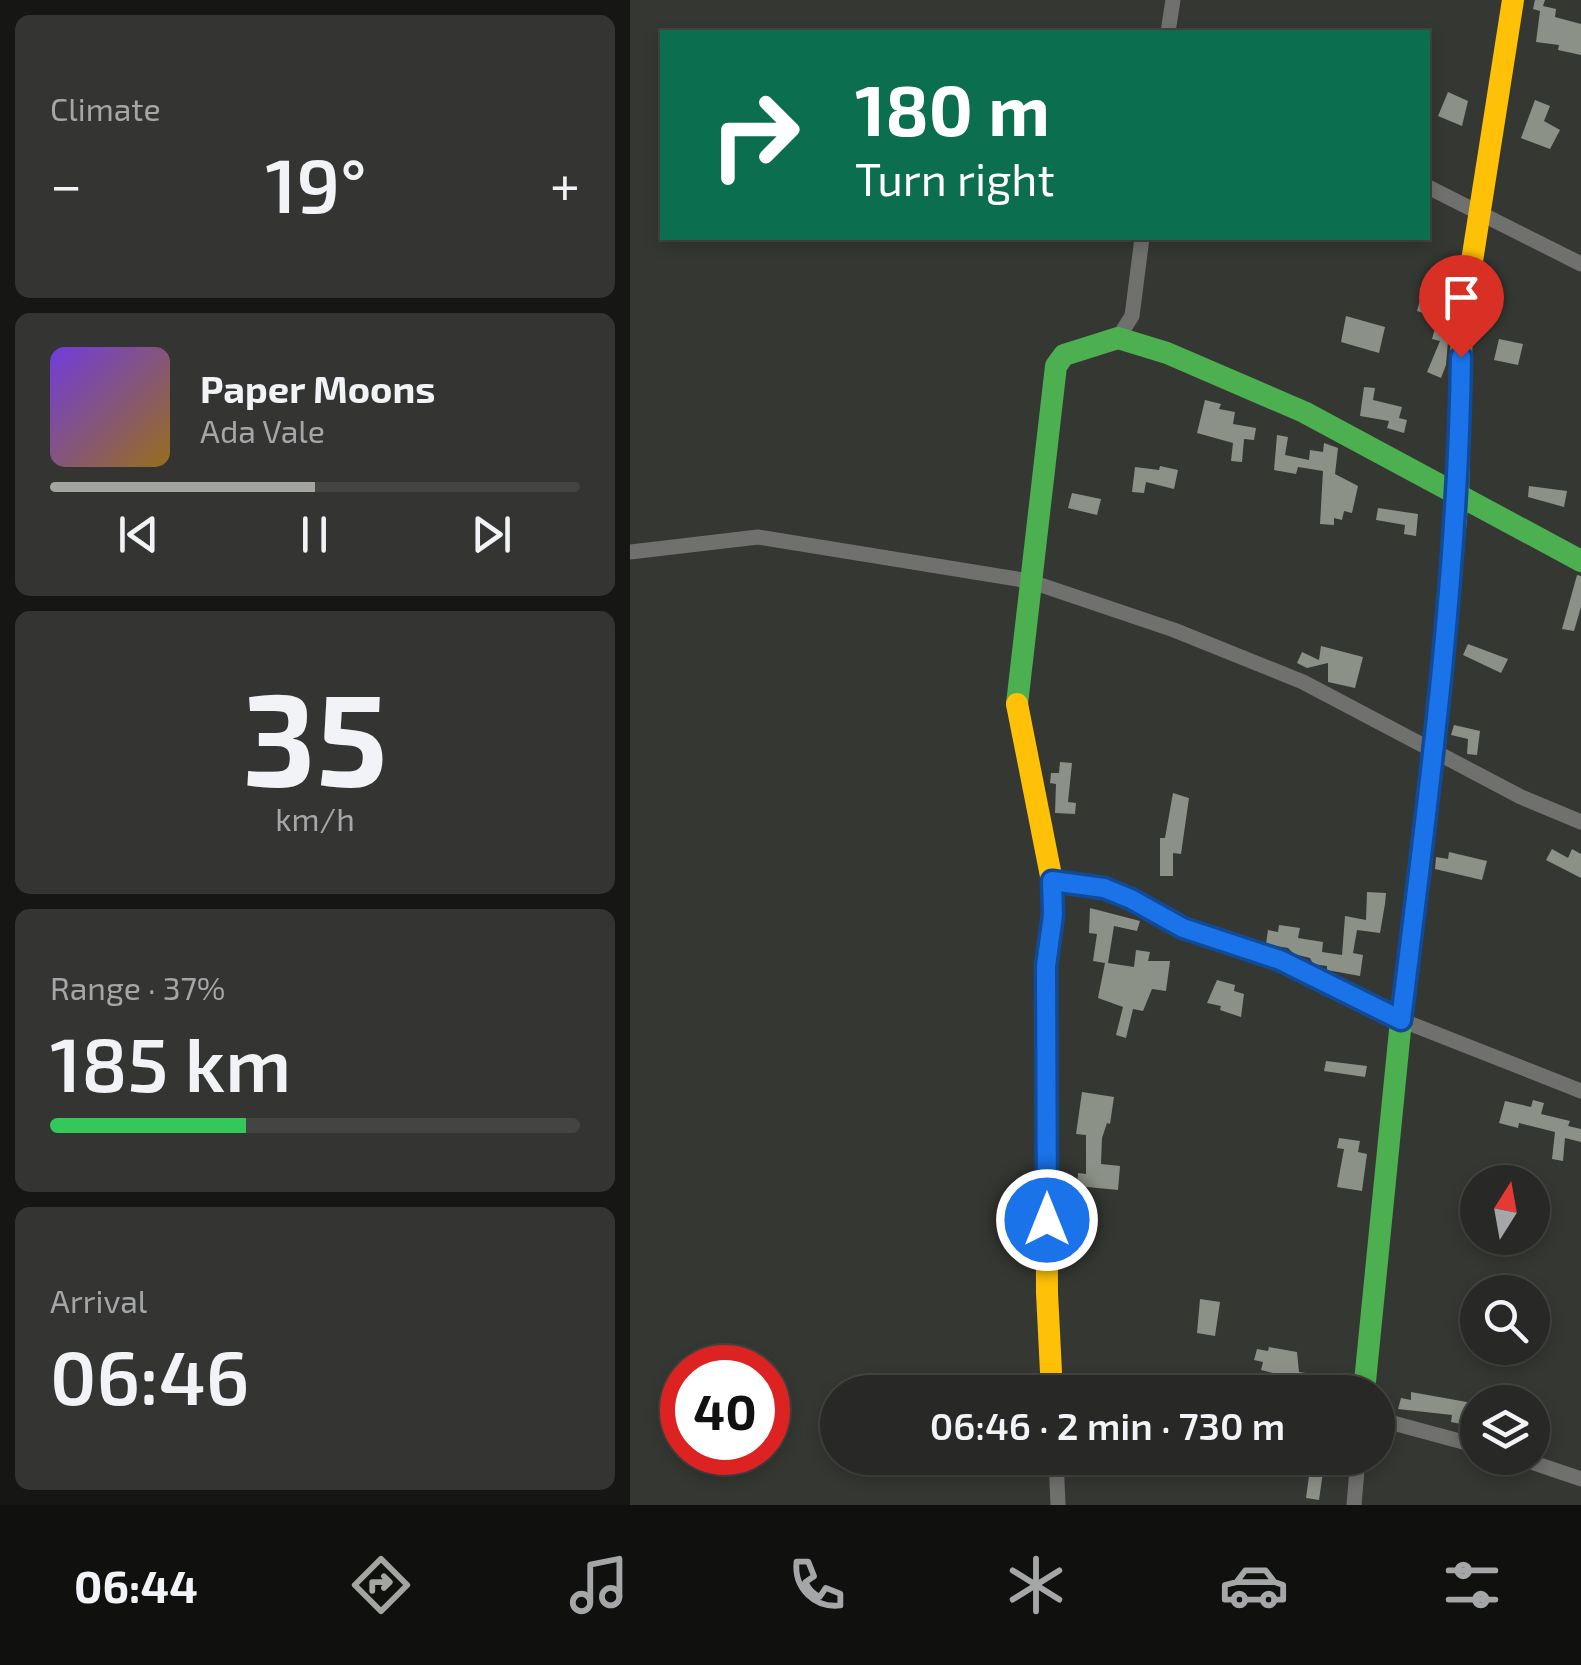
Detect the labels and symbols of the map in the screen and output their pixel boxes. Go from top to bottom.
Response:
pin [1419,255,1504,358]
north arrow [1460,1165,1550,1255]
position arrow [995,1168,1099,1272]
speed limit sign: 40 [660,1345,790,1475]

